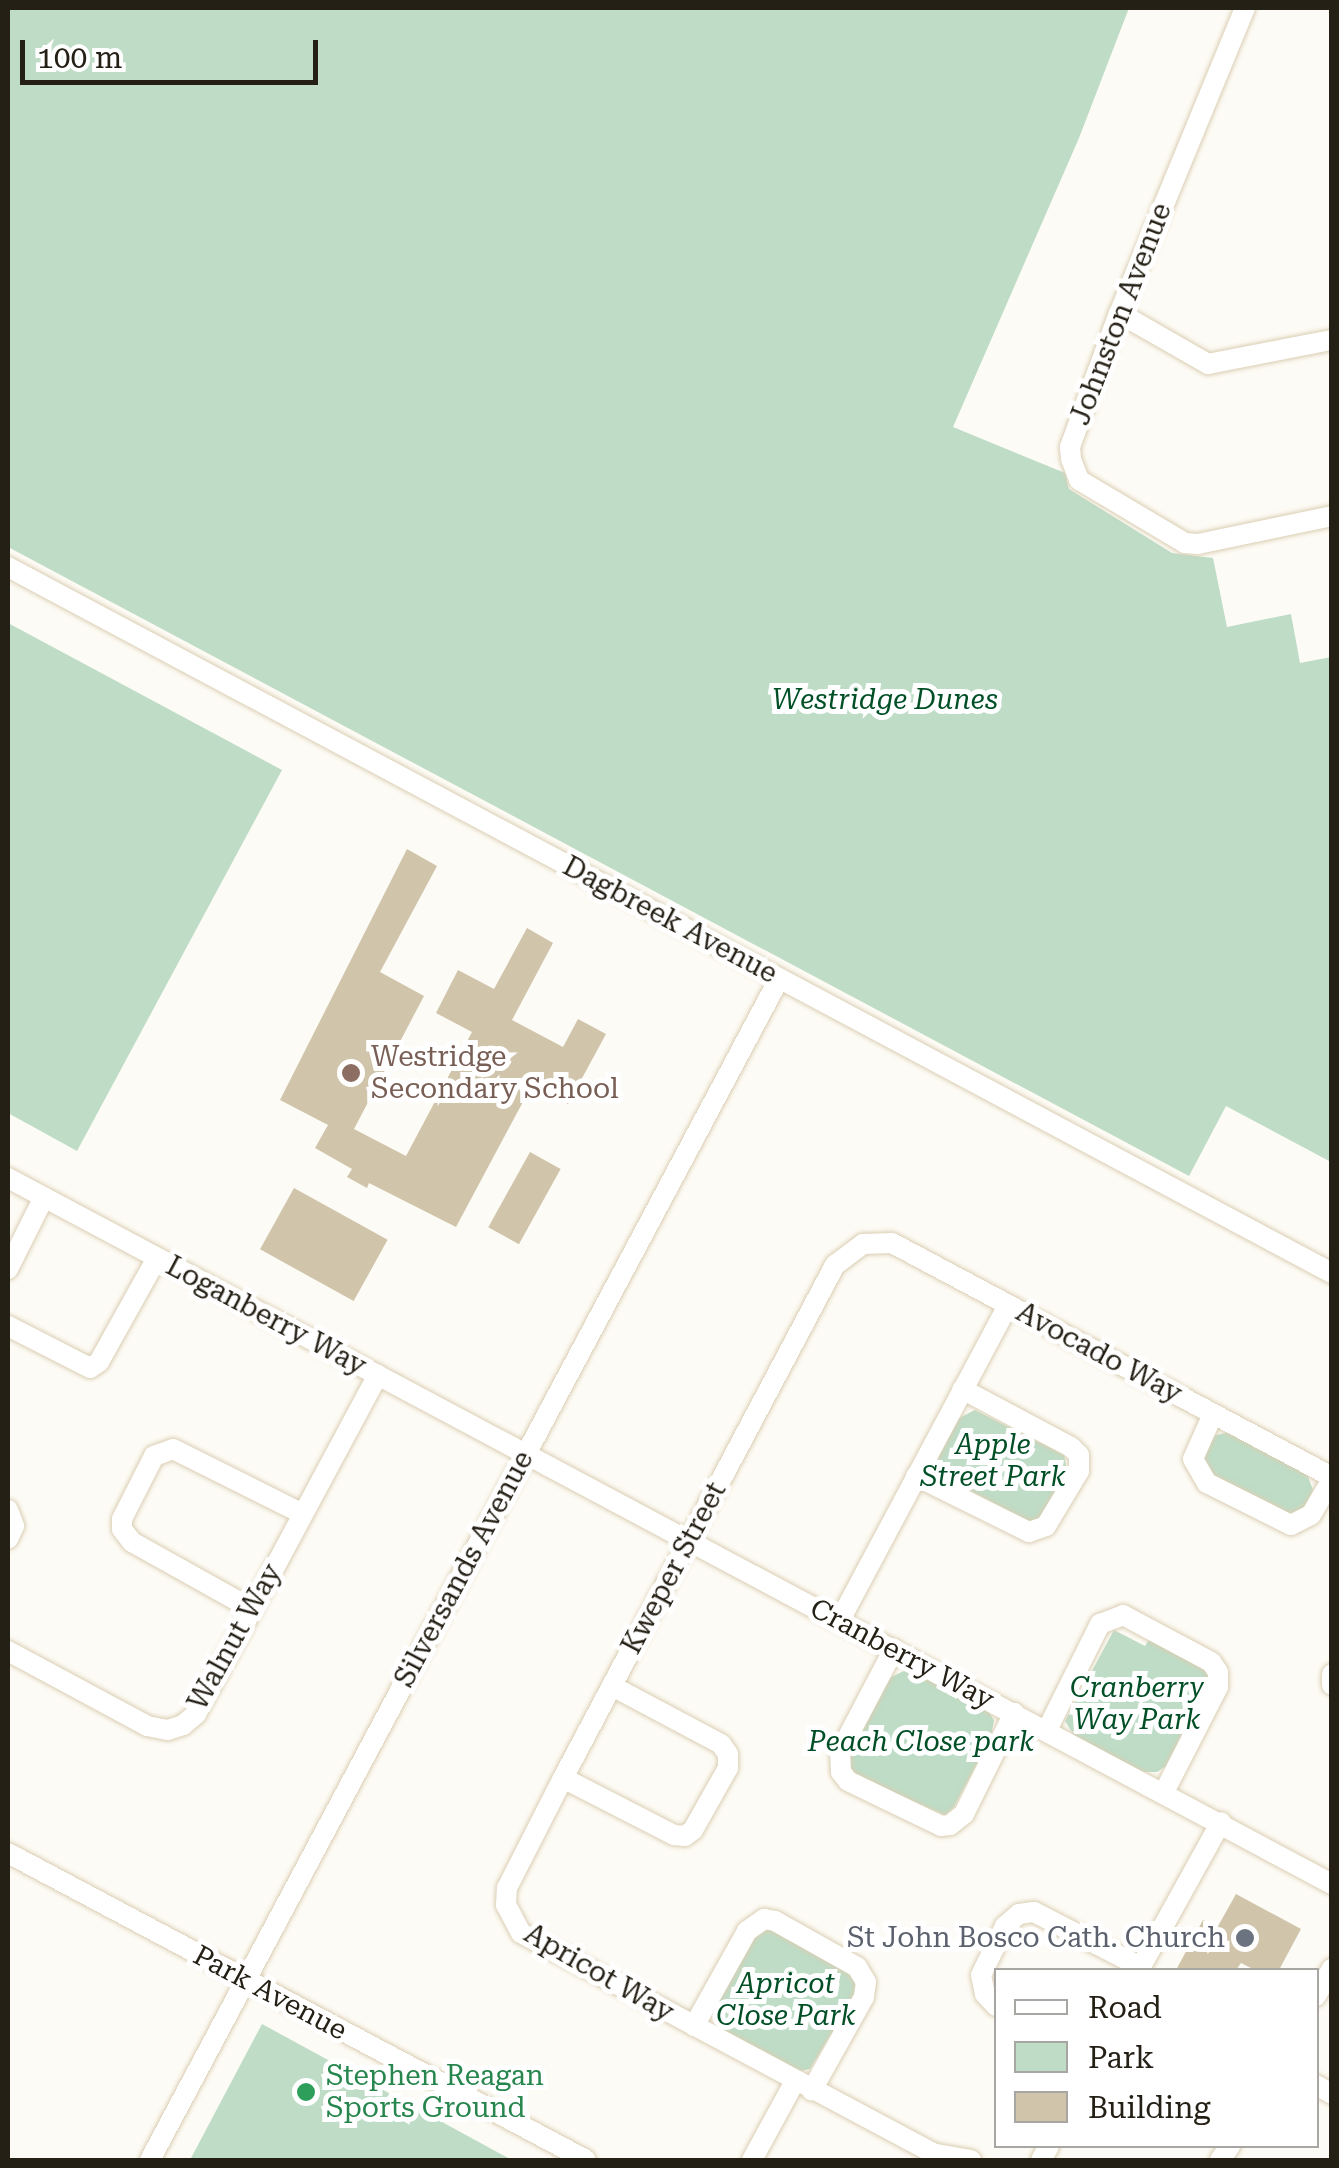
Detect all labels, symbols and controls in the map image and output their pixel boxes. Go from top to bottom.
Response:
scale bar [25,20,322,82]
text: 100 m [37,40,122,75]
street label: Johnston Avenue [1063,198,1179,430]
park label: Westridge Dunes [772,683,998,717]
street label: Dagbreek Avenue [557,849,783,991]
place label: Westridge Secondary School [371,1040,619,1106]
marker: Westridge Secondary School [340,1062,362,1084]
street label: Loganberry Way [160,1249,372,1383]
street label: Avocado Way [1010,1295,1188,1411]
park label: Apple Street Park [920,1428,1066,1494]
street label: Silversands Avenue [388,1445,540,1693]
street label: Kweper Street [615,1476,733,1660]
street label: Walnut Way [181,1558,289,1716]
street label: Cranberry Way [804,1591,1000,1717]
park label: Cranberry Way Park [1070,1671,1204,1737]
park label: Peach Close park [808,1725,1034,1759]
street label: Apricot Way [518,1917,680,2029]
place label: St John Bosco Cath. Church [847,1921,1225,1955]
marker: St John Bosco Cath. Church [1234,1927,1256,1949]
street label: Park Avenue [187,1938,353,2048]
park label: Apricot Close Park [716,1967,856,2033]
legend [994,1968,1319,2148]
text: Road [1088,1990,1162,2025]
text: Park [1088,2040,1154,2075]
place label: Stephen Reagan Sports Ground [326,2059,544,2125]
marker: Stephen Reagan Sports Ground [295,2081,317,2103]
text: Building [1088,2090,1211,2125]

